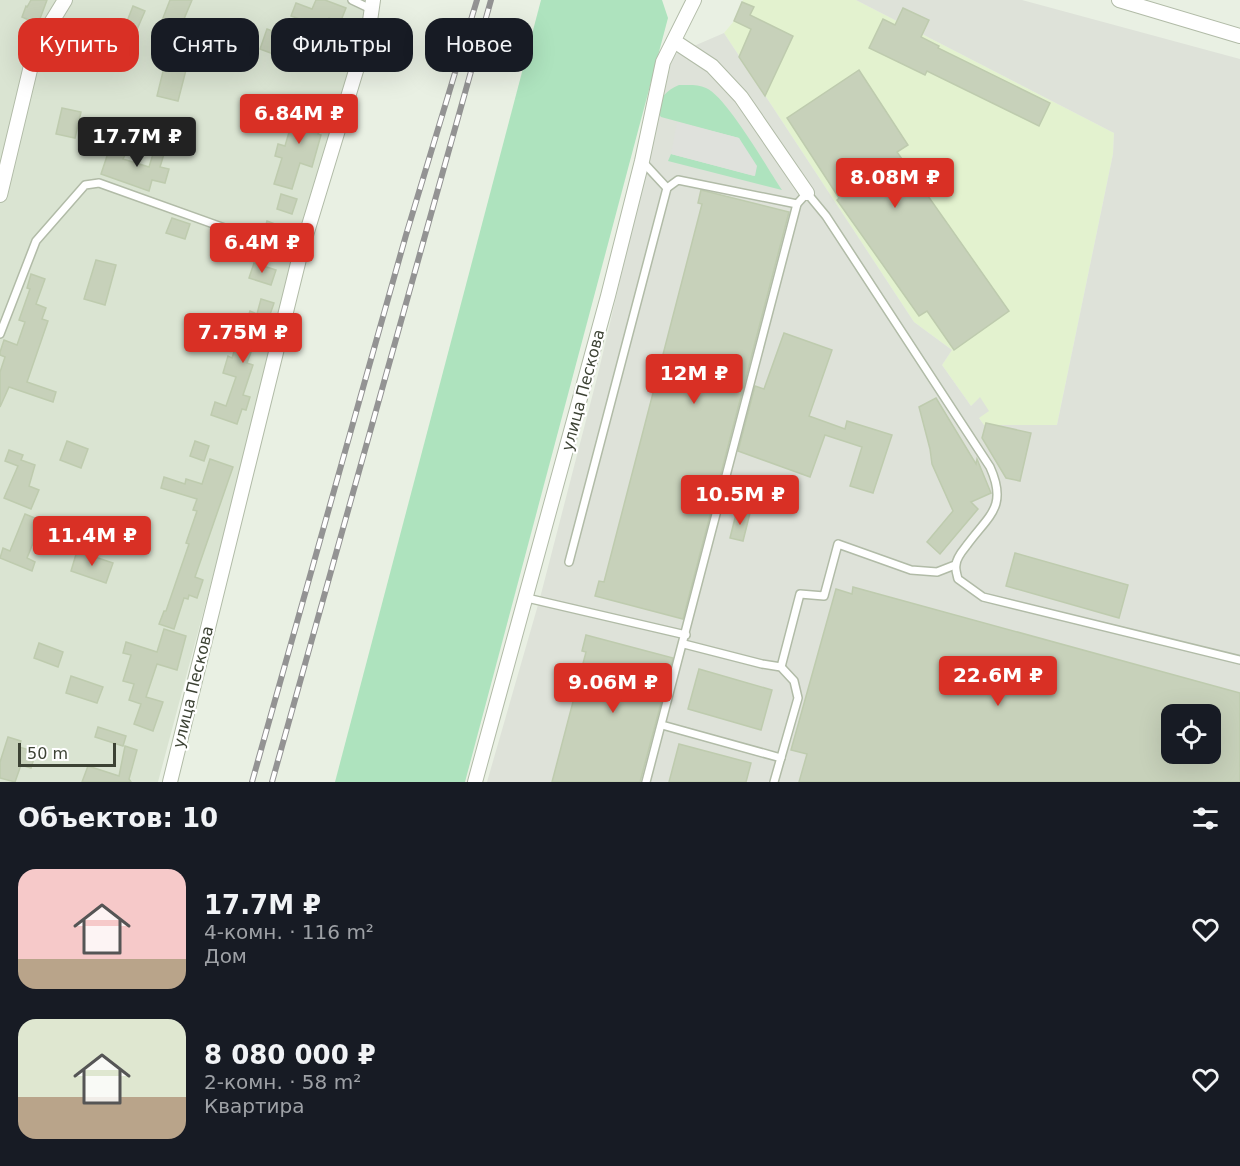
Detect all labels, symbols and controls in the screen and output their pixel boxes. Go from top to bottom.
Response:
chip: Купить [18,18,139,72]
chip: Снять [151,18,259,72]
chip: Фильтры [271,18,413,72]
chip: Новое [425,18,533,72]
pin: 6.84M ₽ [244,94,354,145]
text: 6.84M ₽ [254,101,344,125]
pin: 17.7M ₽ [82,117,192,168]
text: 17.7M ₽ [92,124,182,148]
pin: 8.08M ₽ [840,158,950,209]
text: 8.08M ₽ [850,165,940,189]
pin: 6.4M ₽ [213,223,311,274]
text: 6.4M ₽ [224,230,300,254]
pin: 7.75M ₽ [188,313,298,364]
text: 7.75M ₽ [198,320,288,344]
street label: улица Пескова [558,327,608,453]
pin: 12M ₽ [652,354,736,405]
text: 12M ₽ [660,361,728,385]
pin: 10.5M ₽ [685,475,795,526]
text: 10.5M ₽ [695,482,785,506]
pin: 11.4M ₽ [37,516,147,567]
text: 11.4M ₽ [47,523,137,547]
street label: улица Пескова [169,624,217,750]
pin: 22.6M ₽ [943,656,1053,707]
pin: 9.06M ₽ [558,663,668,714]
text: 22.6M ₽ [953,663,1043,687]
text: 9.06M ₽ [568,670,658,694]
map controls [1161,704,1221,764]
button: locate [1161,704,1221,764]
scale bar [18,740,116,768]
text: 50 m [27,744,68,763]
icon: filters [1189,802,1222,835]
text: Объектов: 10 [18,803,218,833]
text: 17.7M ₽ [204,890,321,920]
icon: home [66,893,138,965]
icon: heart [1189,913,1222,946]
text: 4-комн. · 116 m² [204,920,374,944]
text: Дом [204,944,247,968]
text: 8 080 000 ₽ [204,1040,376,1070]
icon: home [66,1043,138,1115]
icon: heart [1189,1063,1222,1096]
text: 2-комн. · 58 m² [204,1070,361,1094]
text: Квартира [204,1094,305,1118]

